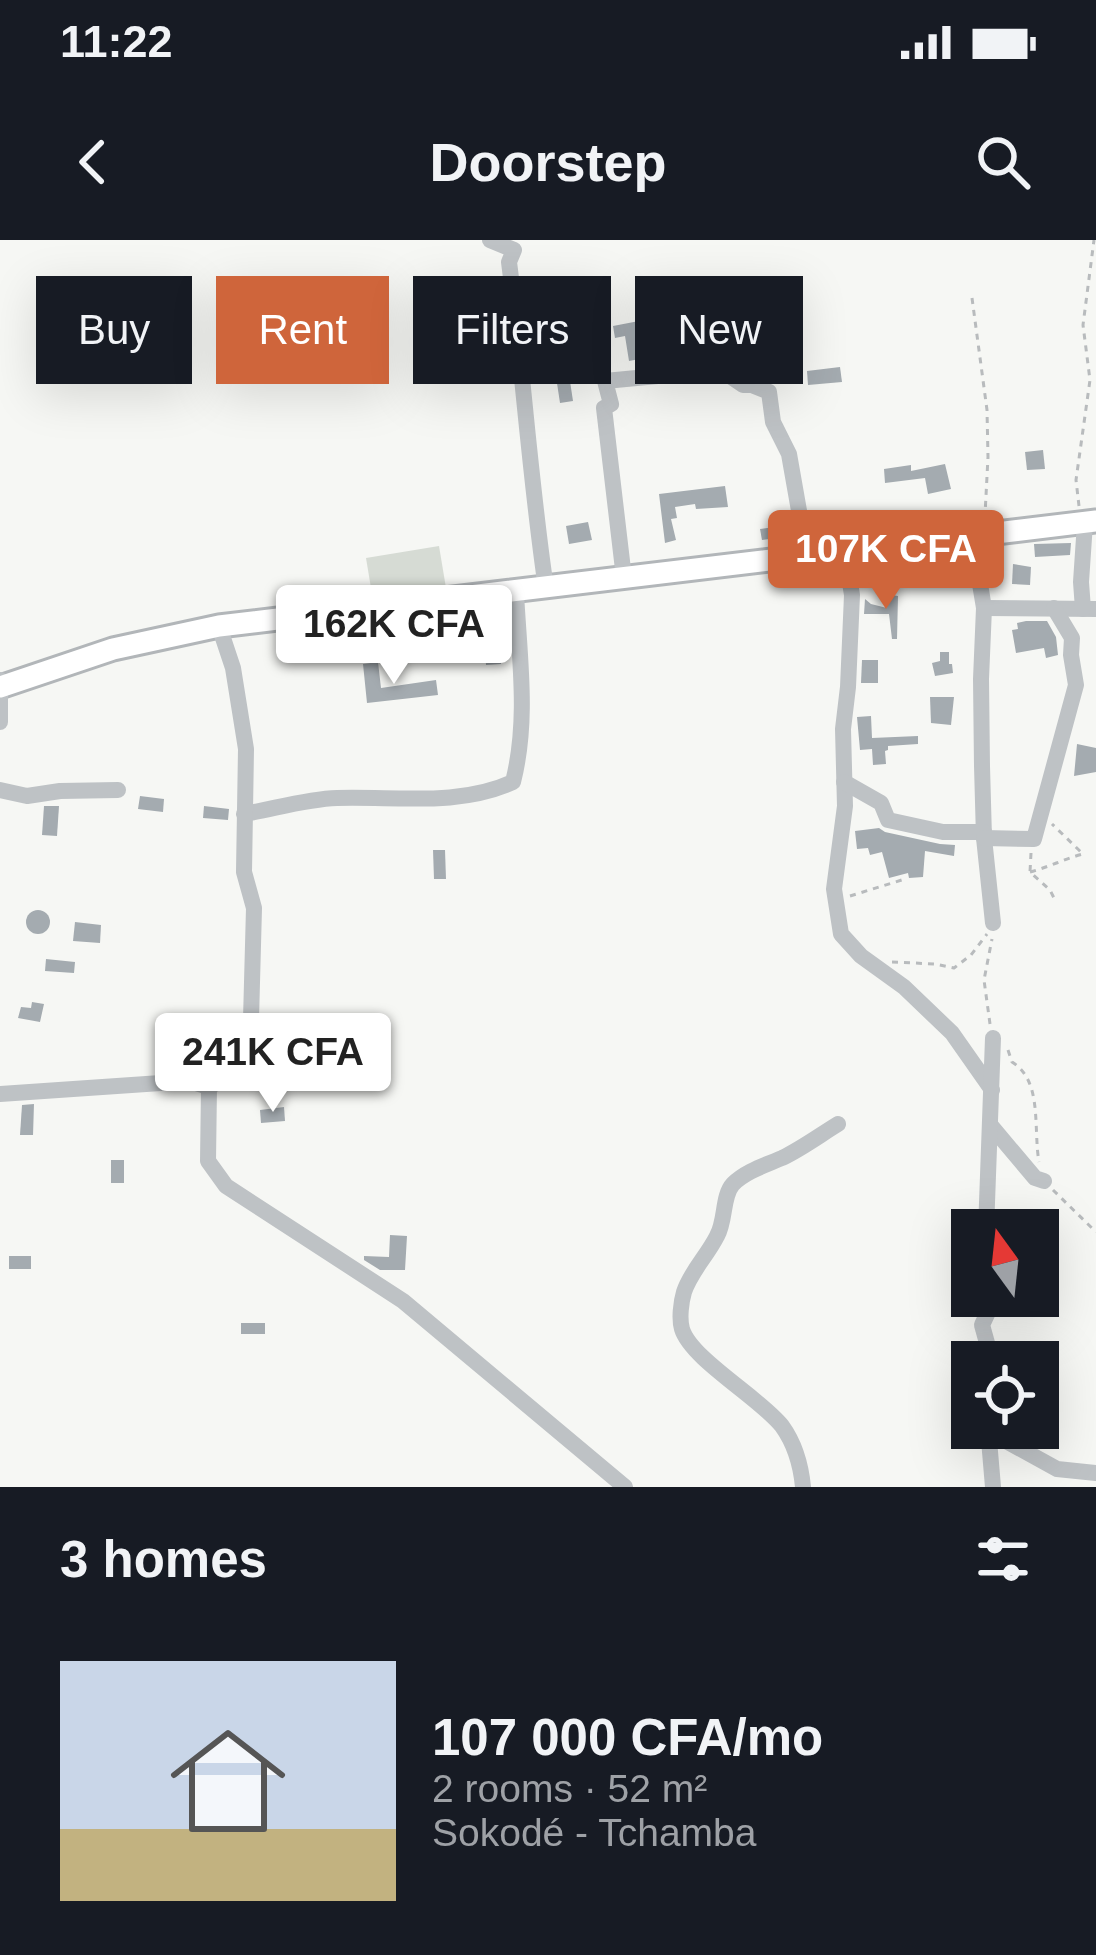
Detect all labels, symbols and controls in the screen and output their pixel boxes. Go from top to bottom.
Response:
text: 11:22 [60,16,173,67]
icon: back [60,129,126,195]
icon: search [970,129,1036,195]
text: Doorstep [429,132,667,192]
chip: Buy [36,276,192,384]
chip: Rent [216,276,389,384]
chip: Filters [413,276,611,384]
chip: New [635,276,803,384]
pin: 107K CFA [762,510,1010,612]
text: 107K CFA [795,527,977,570]
pin: 162K CFA [270,585,518,687]
text: 162K CFA [303,602,485,645]
pin: 241K CFA [149,1013,397,1115]
text: 241K CFA [182,1030,364,1073]
north arrow [951,1209,1059,1317]
map controls [951,1209,1059,1449]
button: locate [951,1341,1059,1449]
icon: filters [970,1526,1036,1592]
text: 3 homes [60,1531,267,1588]
icon: home [156,1709,300,1853]
text: 107 000 CFA/mo [432,1709,823,1766]
text: 2 rooms · 52 m² [432,1767,707,1810]
text: Sokodé - Tchamba [432,1811,756,1854]

